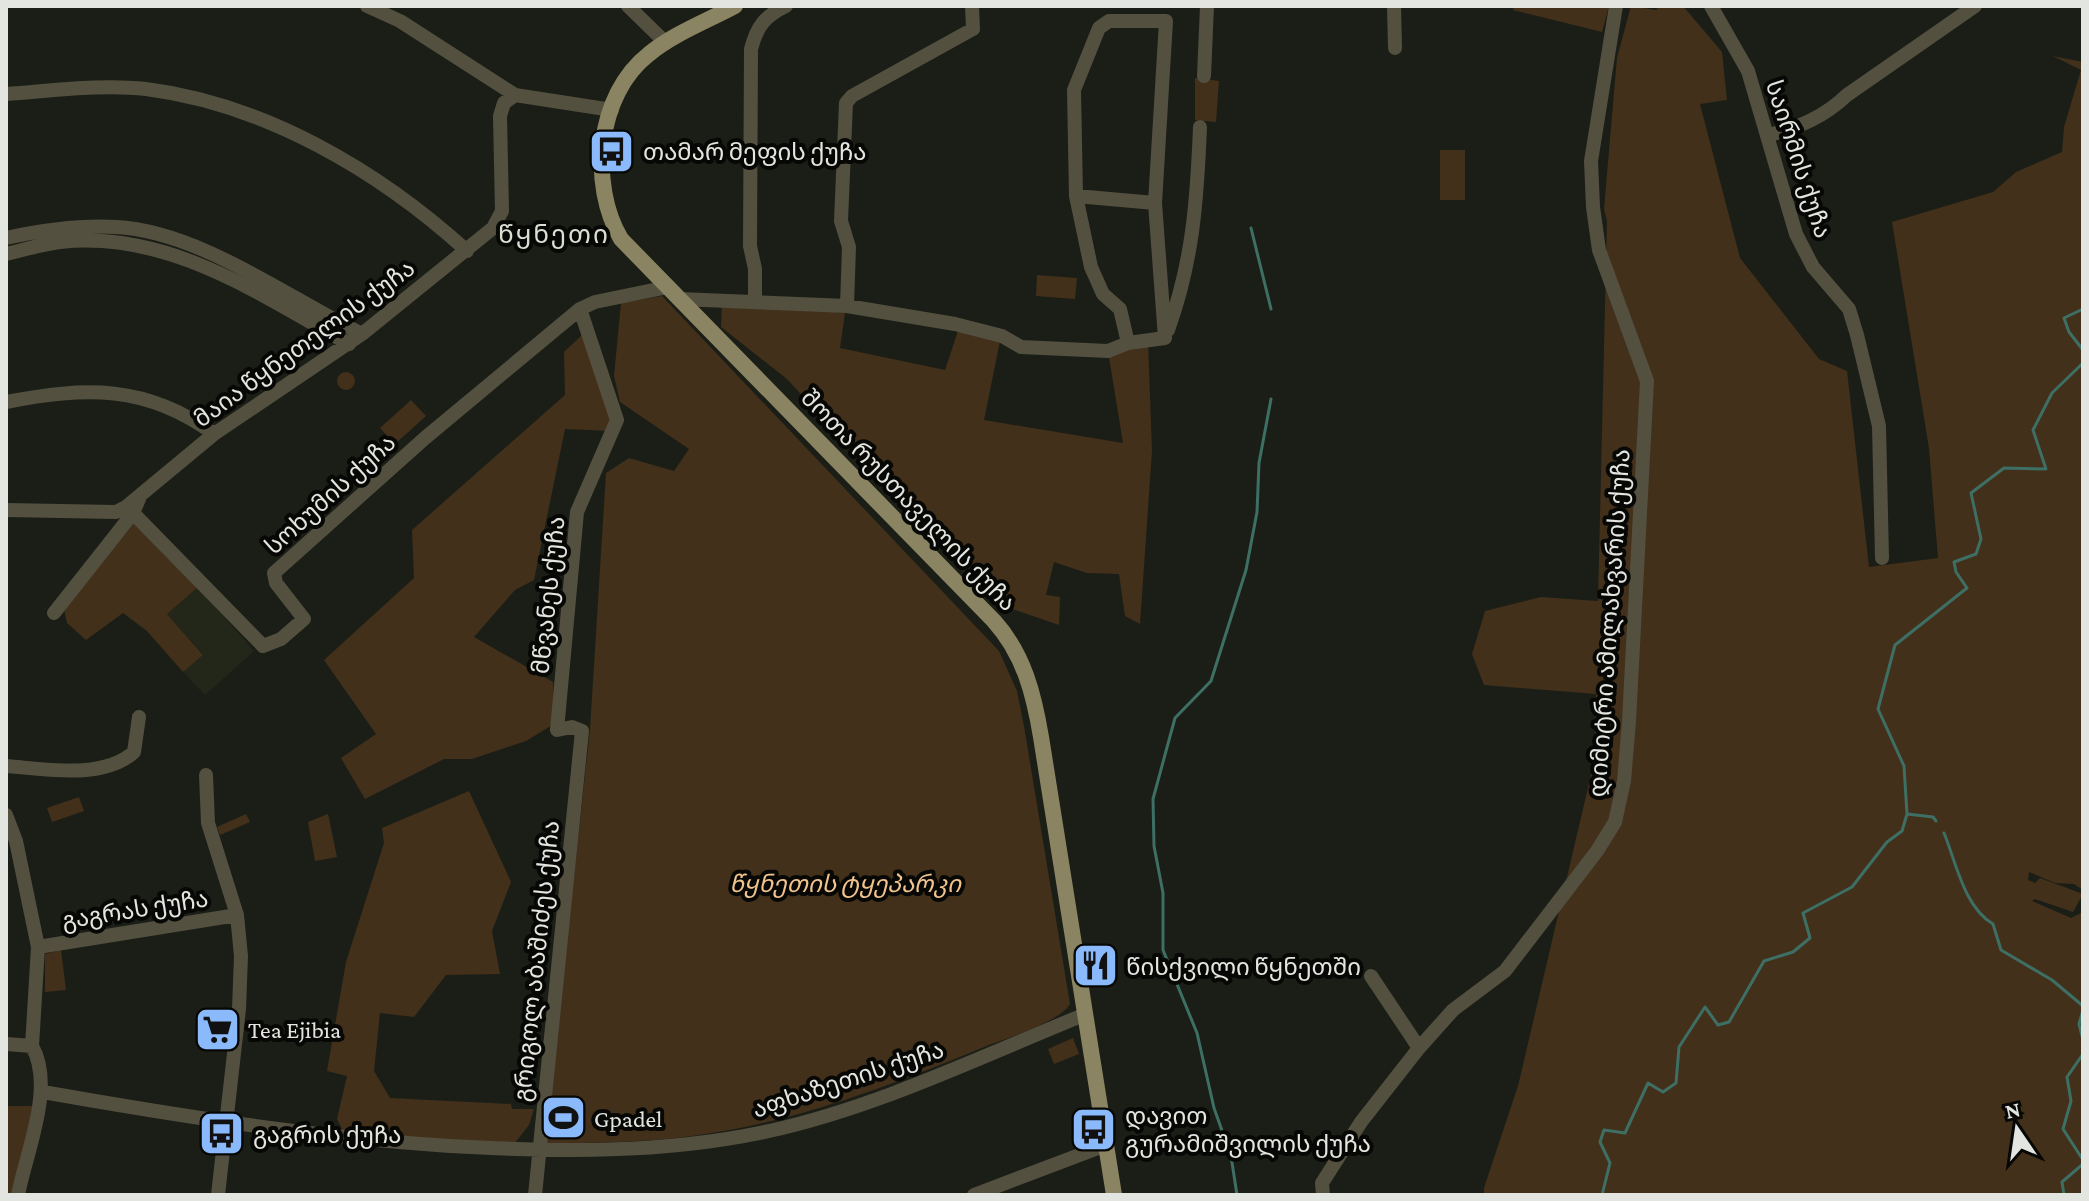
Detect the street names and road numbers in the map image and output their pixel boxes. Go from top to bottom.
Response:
street label: საირმის ქუჩა [1760,77,1837,242]
street label: მაია წყნეთელის ქუჩა [188,254,420,433]
street label: შოთა რუსთაველის ქუჩა [795,384,1022,617]
street label: სოხუმის ქუჩა [259,428,401,560]
street label: დიმიტრი ამილახვარის ქუჩა [1583,448,1636,798]
street label: მწვანეს ქუჩა [526,515,571,675]
street label: გრიგოლ აბაშიძეს ქუჩა [508,819,565,1103]
street label: გაგრას ქუჩა [60,884,210,935]
street label: აფხაზეთის ქუჩა [749,1035,947,1124]

